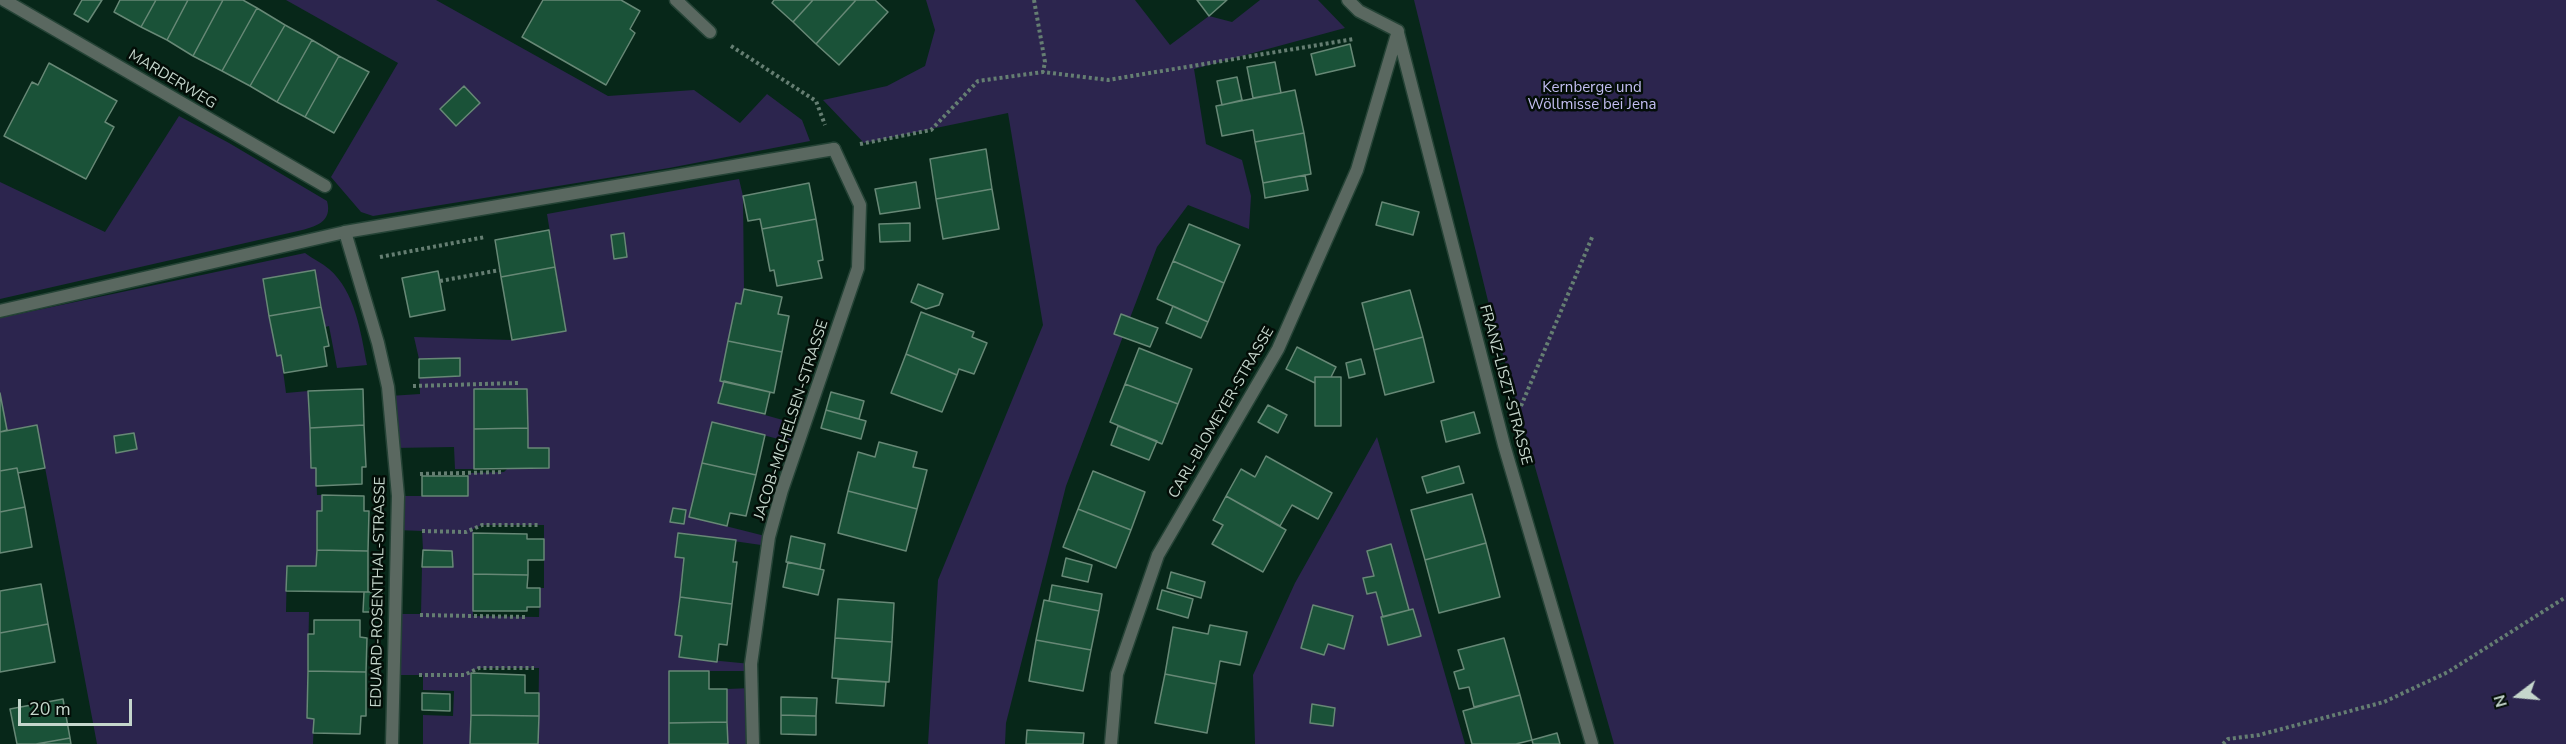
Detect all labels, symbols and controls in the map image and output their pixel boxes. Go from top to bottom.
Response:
street label: MARDERWEG [125,47,219,113]
park label: Kernberge und Wöllmisse bei Jena [1528,79,1656,114]
street label: FRANZ-LISZT-STRASSE [1475,303,1535,467]
street label: JACOB-MICHELSEN-STRASSE [751,318,833,522]
street label: CARL-BLOMEYER-STRASSE [1165,324,1279,502]
street label: EDUARD-ROSENTHAL-STRASSE [368,477,390,707]
north arrow [2488,666,2548,726]
scale bar [21,687,135,725]
text: N [2488,692,2513,710]
text: 20 m [29,697,71,721]

